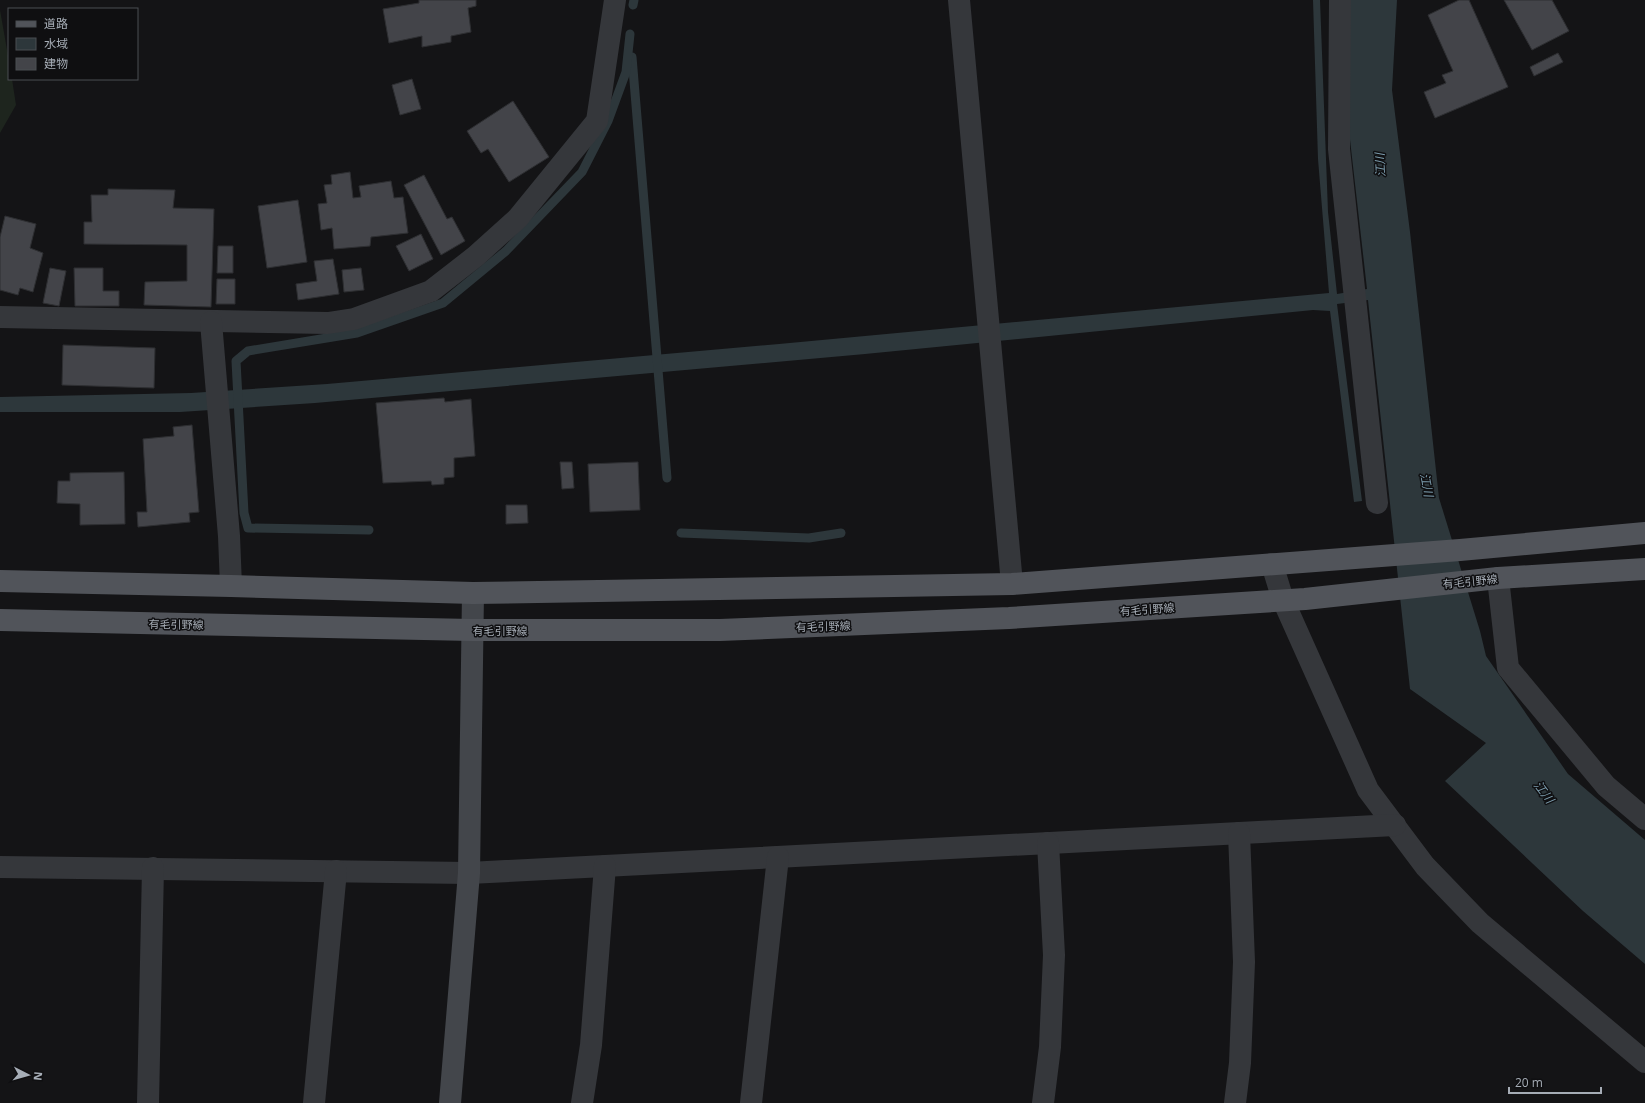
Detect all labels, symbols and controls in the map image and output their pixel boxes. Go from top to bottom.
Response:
legend [8,8,138,80]
text: 道路 [44,15,68,32]
text: 水域 [44,35,68,52]
text: 建物 [44,55,68,72]
water label: 江川 [1371,151,1389,177]
water label: 江川 [1416,472,1438,500]
street label: 有毛引野線 [1442,571,1498,591]
street label: 有毛引野線 [1119,600,1175,618]
street label: 有毛引野線 [148,616,204,632]
street label: 有毛引野線 [795,618,851,634]
street label: 有毛引野線 [473,623,528,638]
water label: 江川 [1530,777,1559,808]
north arrow [8,1055,48,1095]
scale bar [1509,1069,1601,1095]
text: N [31,1071,46,1081]
text: 20 m [1515,1074,1543,1091]

